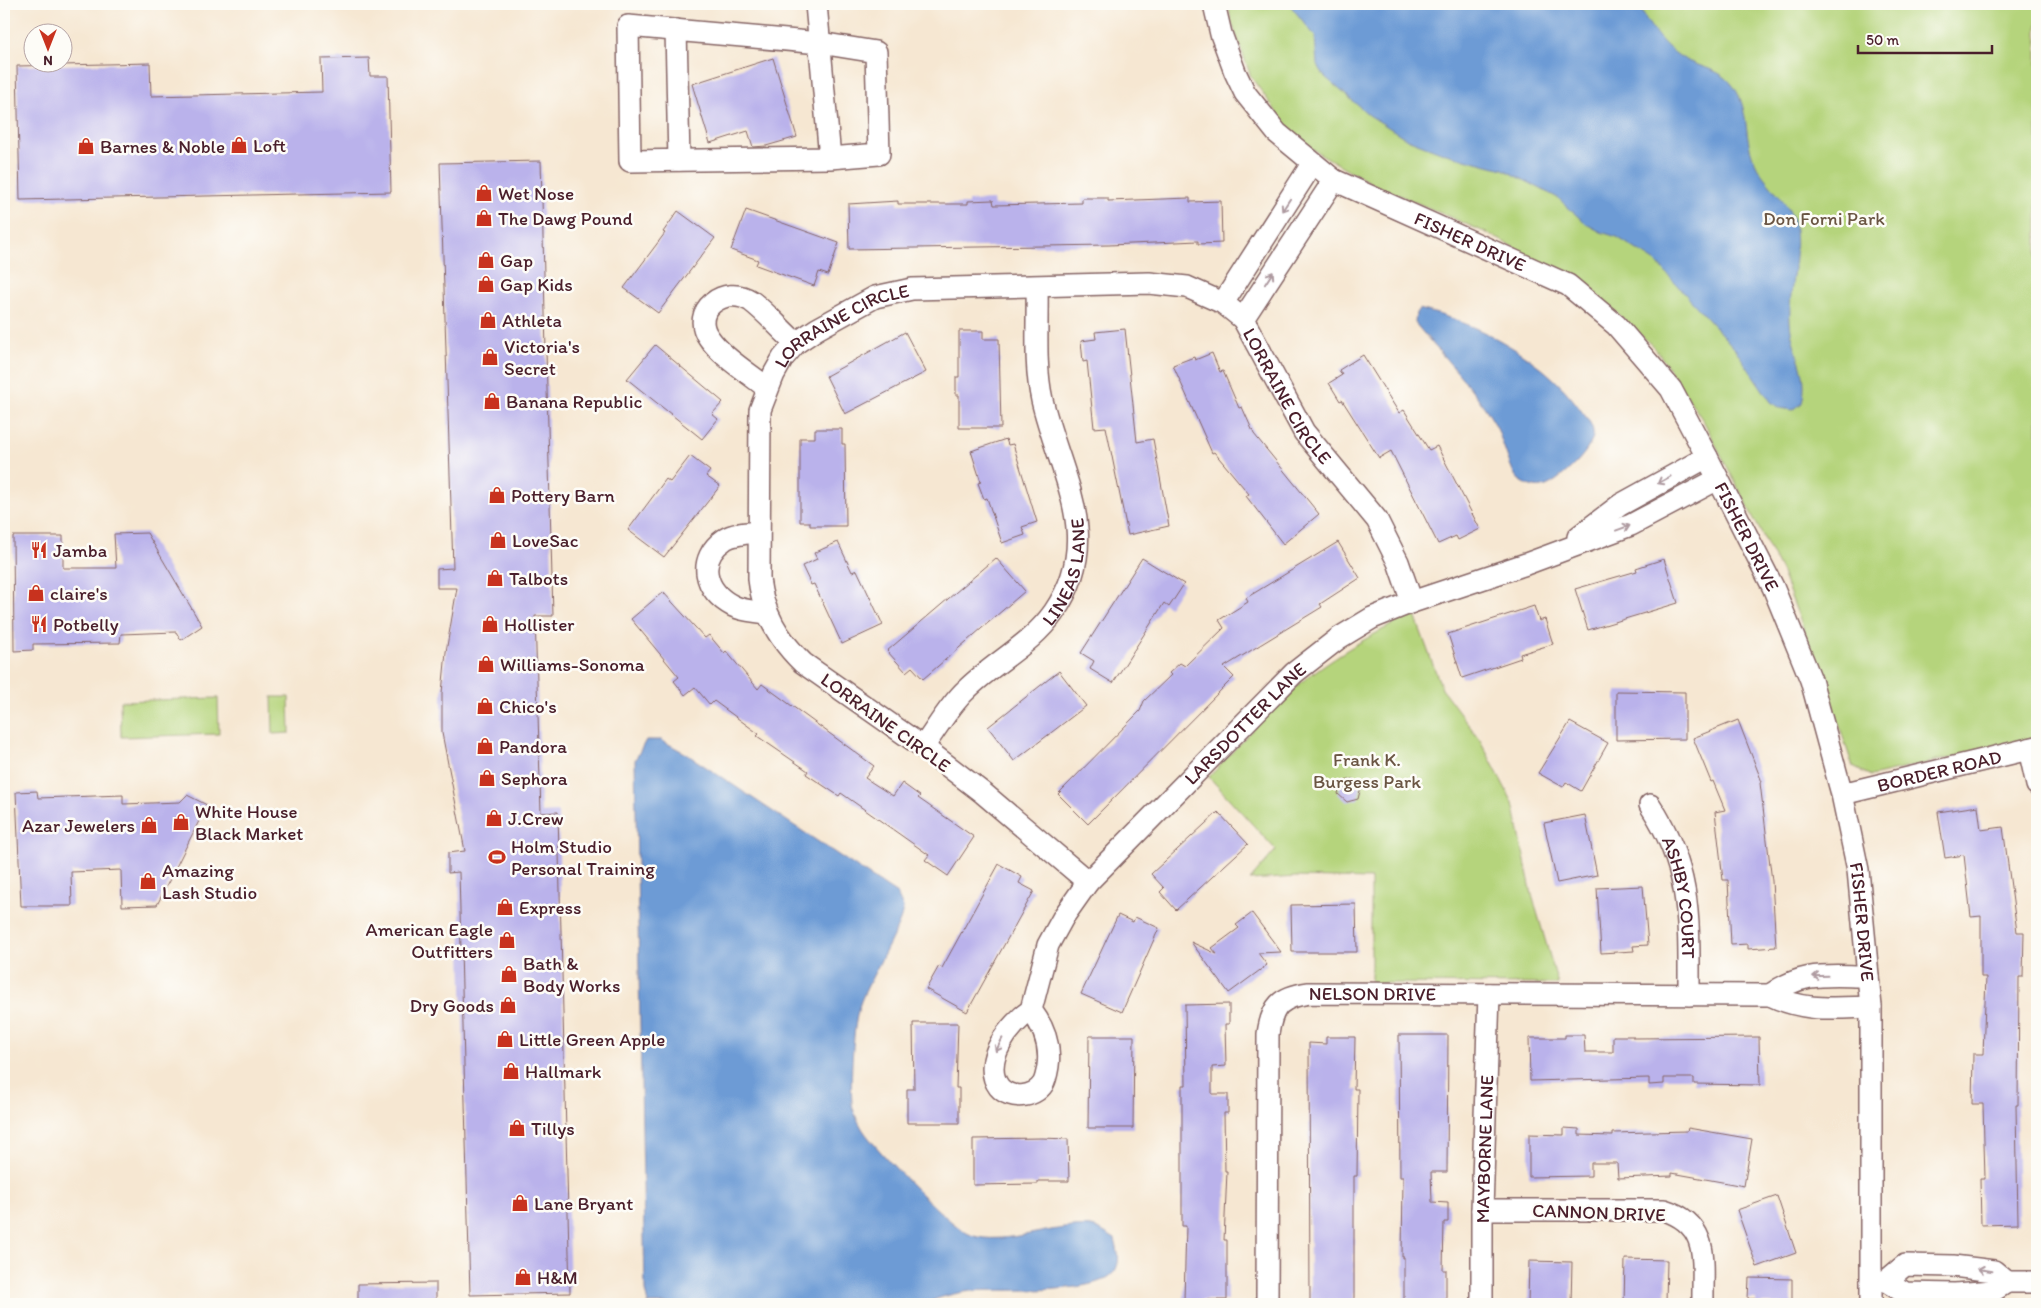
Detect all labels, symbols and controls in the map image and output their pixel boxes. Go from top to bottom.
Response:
north arrow [22,22,72,72]
scale bar [1858,22,1992,54]
text: 50 m [1866,31,1899,49]
text: N [43,52,53,69]
place label: Loft [253,134,286,157]
place label: Barnes & Noble [100,135,225,158]
shop icon: Loft [229,135,249,155]
shop icon: Barnes & Noble [76,136,96,156]
place label: Wet Nose [498,182,574,205]
shop icon: Wet Nose [474,183,494,203]
one-way arrow [1281,198,1291,212]
place label: The Dawg Pound [498,207,633,230]
street label: FISHER DRIVE [1411,207,1529,277]
park label: Don Forni Park [1763,207,1885,230]
shop icon: The Dawg Pound [474,208,494,228]
place label: Gap [500,249,533,272]
shop icon: Gap [476,250,496,270]
one-way arrow [1265,272,1275,286]
place label: Gap Kids [500,273,573,296]
shop icon: Gap Kids [476,274,496,294]
street label: LORRAINE CIRCLE [769,279,911,372]
place label: Athleta [502,309,562,332]
shop icon: Athleta [478,310,498,330]
street label: LORRAINE CIRCLE [1238,324,1337,469]
place label: Victoria's Secret [504,335,580,380]
shop icon: Victoria's Secret [480,347,500,367]
place label: Banana Republic [506,390,642,413]
shop icon: Banana Republic [482,391,502,411]
one-way arrow [1658,476,1672,486]
street label: FISHER DRIVE [1710,478,1784,595]
place label: Pottery Barn [511,484,615,507]
shop icon: Pottery Barn [487,485,507,505]
street label: LINEAS LANE [1037,517,1090,630]
one-way arrow [1615,523,1630,532]
place label: LoveSac [512,529,579,552]
shop icon: LoveSac [488,530,508,550]
place label: Jamba [53,539,107,562]
restaurant icon: Jamba [29,540,49,560]
place label: Talbots [509,567,568,590]
shop icon: Talbots [485,568,505,588]
place label: claire's [50,582,108,605]
shop icon: claire's [26,583,46,603]
place label: Potbelly [53,613,119,636]
place label: Hollister [504,613,575,636]
restaurant icon: Potbelly [29,614,49,634]
shop icon: Hollister [480,614,500,634]
place label: Williams-Sonoma [500,653,645,676]
shop icon: Williams-Sonoma [476,654,496,674]
street label: LARSDOTTER LANE [1180,657,1311,790]
street label: LORRAINE CIRCLE [816,668,955,777]
place label: Chico's [499,695,557,718]
shop icon: Chico's [475,696,495,716]
place label: Pandora [499,735,567,758]
shop icon: Pandora [475,736,495,756]
street label: BORDER ROAD [1875,745,2004,797]
park label: Frank K. Burgess Park [1313,748,1421,793]
place label: Sephora [501,767,568,790]
shop icon: Sephora [477,768,497,788]
place label: White House Black Market [195,800,304,845]
place label: J.Crew [508,807,564,830]
shop icon: J.Crew [484,808,504,828]
shop icon: White House Black Market [171,812,191,832]
place label: Azar Jewelers [22,814,135,837]
shop icon: Azar Jewelers [139,815,159,835]
street label: ASHBY COURT [1657,833,1700,959]
place label: Holm Studio Personal Training [511,835,655,880]
sports icon: Holm Studio Personal Training [487,847,507,867]
place label: Amazing Lash Studio [162,859,257,904]
street label: FISHER DRIVE [1845,860,1880,982]
shop icon: Amazing Lash Studio [138,871,158,891]
place label: Express [519,896,582,919]
shop icon: Express [495,897,515,917]
place label: American Eagle Outfitters [366,918,493,963]
shop icon: American Eagle Outfitters [497,930,517,950]
place label: Bath & Body Works [523,952,620,997]
shop icon: Bath & Body Works [499,964,519,984]
one-way arrow [1812,972,1828,981]
street label: NELSON DRIVE [1309,982,1436,1006]
place label: Dry Goods [409,994,494,1017]
shop icon: Dry Goods [498,995,518,1015]
place label: Little Green Apple [519,1028,665,1051]
shop icon: Little Green Apple [495,1029,515,1049]
one-way arrow [994,1038,1004,1053]
place label: Hallmark [525,1060,602,1083]
shop icon: Hallmark [501,1061,521,1081]
street label: MAYBORNE LANE [1471,1074,1498,1223]
place label: Tillys [531,1117,575,1140]
shop icon: Tillys [507,1118,527,1138]
place label: Lane Bryant [534,1192,633,1215]
shop icon: Lane Bryant [510,1193,530,1213]
street label: CANNON DRIVE [1532,1199,1666,1226]
one-way arrow [1978,1265,1994,1275]
place label: H&M [537,1266,578,1289]
shop icon: H&M [513,1267,533,1287]

